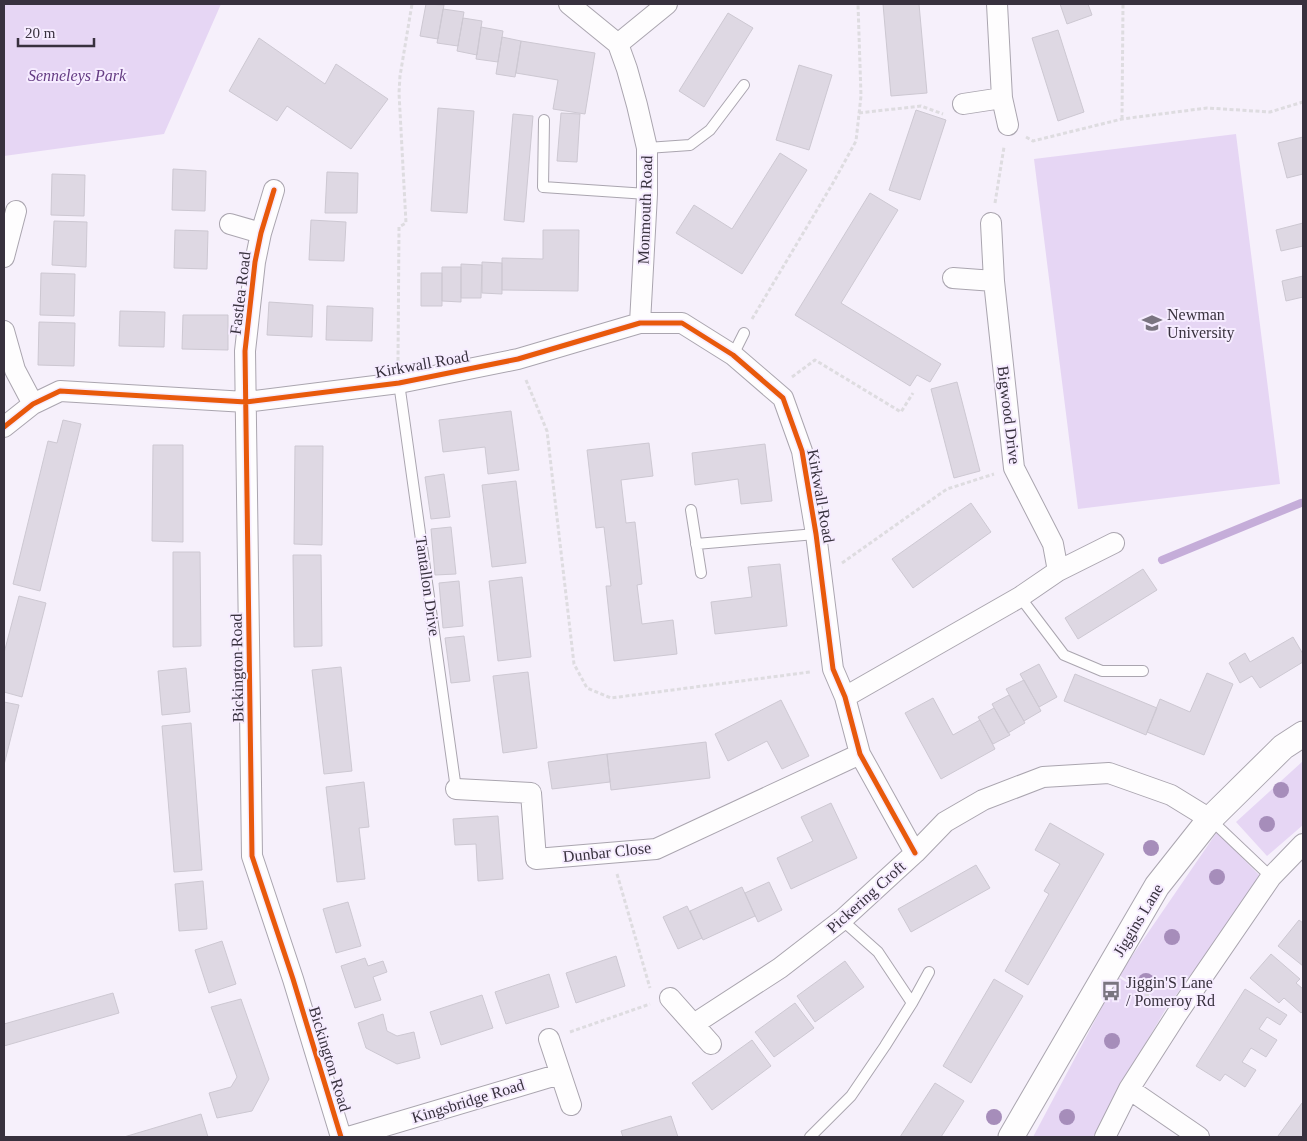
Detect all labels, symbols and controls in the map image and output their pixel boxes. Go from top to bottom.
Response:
scale bar [18,15,94,47]
text: 20 m [25,25,56,41]
park label: Senneleys Park [28,67,127,85]
street label: Monmouth Road [635,155,655,265]
street label: Fastlea Road [227,251,253,335]
place label: Newman University [1167,306,1235,342]
school or university icon: Newman University [1141,312,1163,334]
street label: Kirkwall Road [374,347,470,381]
street label: Bigwood Drive [994,365,1023,465]
street label: Kirkwall Road [804,448,838,544]
street label: Tantallon Drive [413,535,443,637]
street label: Bickington Road [228,613,247,723]
street label: Dunbar Close [562,839,652,865]
street label: Pickering Croft [823,857,910,937]
street label: Jiggins Lane [1110,881,1167,960]
place label: Jiggin'S Lane / Pomeroy Rd [1126,974,1215,1010]
bus stop icon: Jiggin'S Lane / Pomeroy Rd [1100,980,1122,1002]
street label: Bickington Road [305,1004,354,1114]
street label: Kingsbridge Road [410,1076,527,1127]

